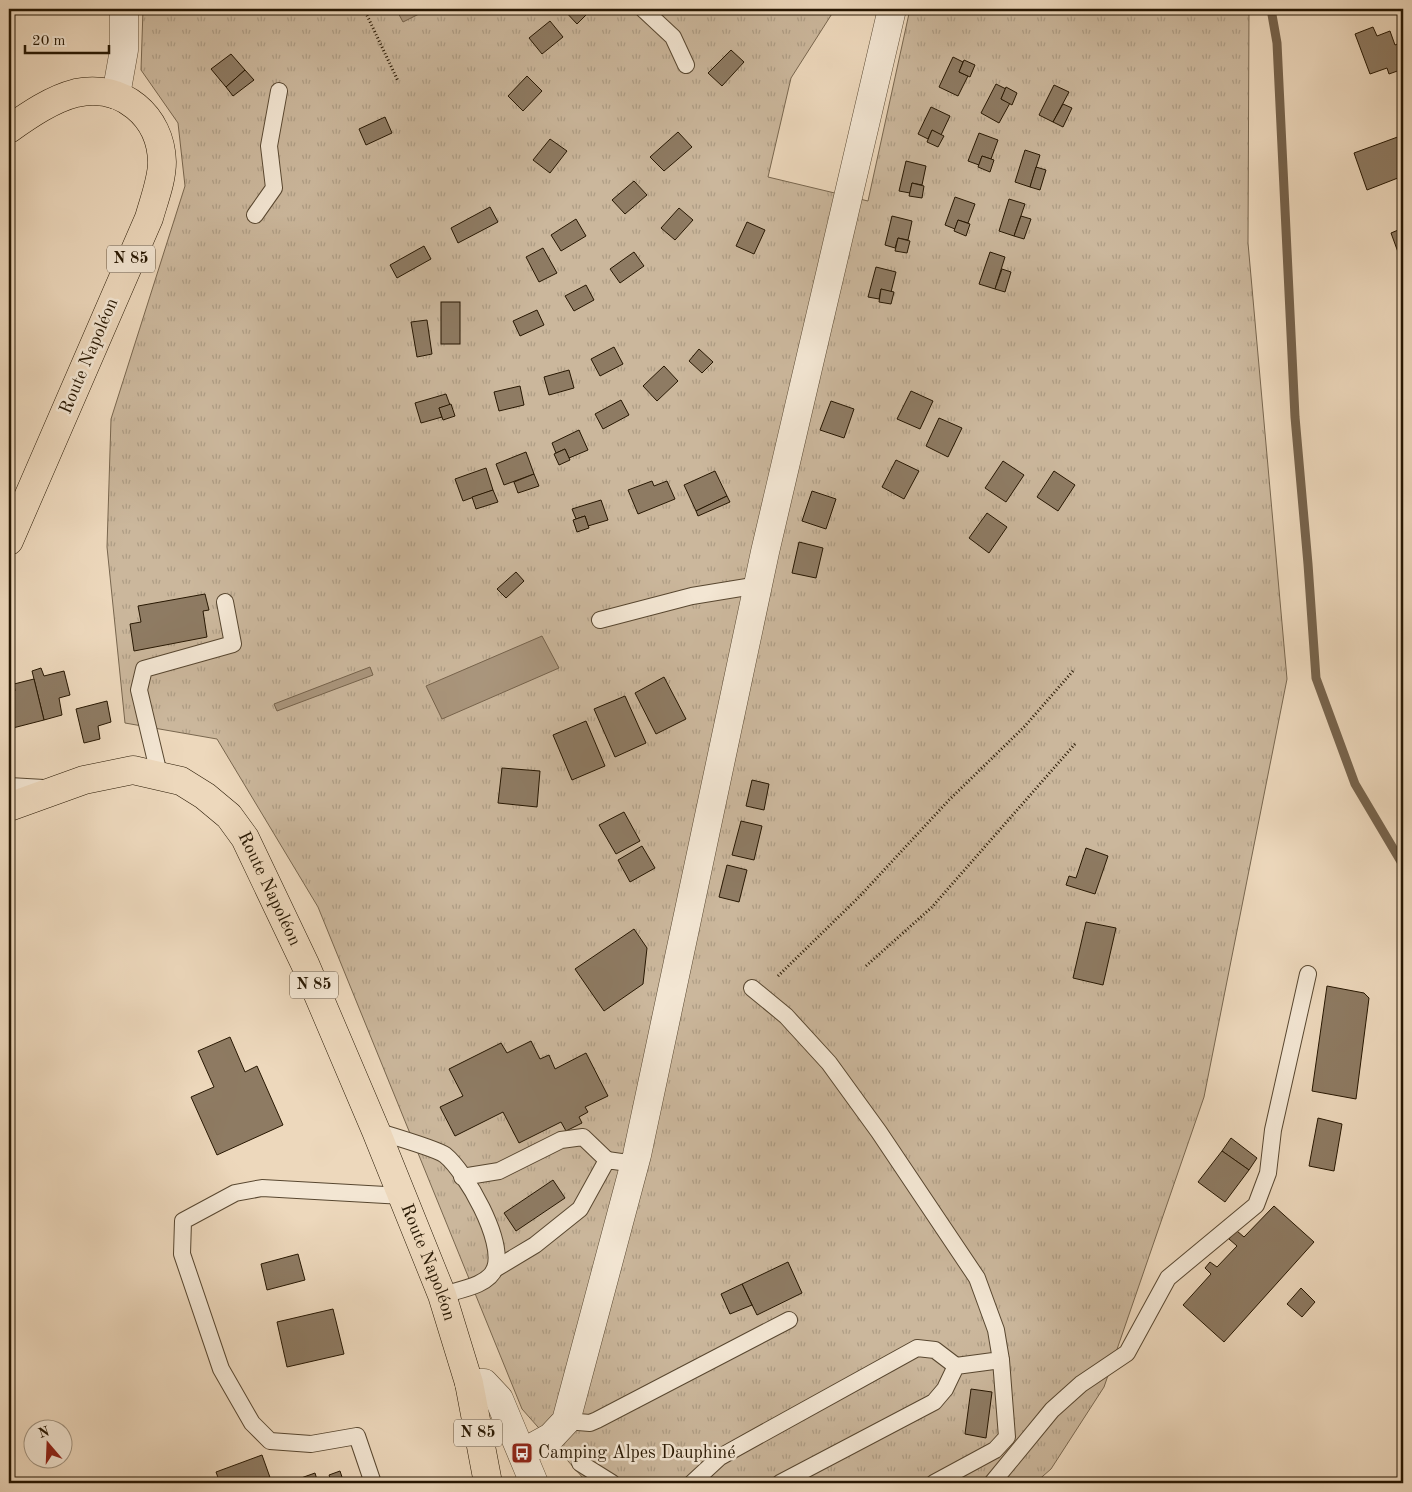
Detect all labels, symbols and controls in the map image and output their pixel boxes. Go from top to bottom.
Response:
scale bar [25,22,109,54]
text: 20 m [32,34,66,49]
road number: N 85 [107,245,155,272]
street label: Route Napoléon [57,295,122,417]
street label: Route Napoléon [234,829,304,949]
road number: N 85 [290,972,338,998]
street label: Route Napoléon [397,1201,458,1323]
north arrow [22,1420,72,1470]
road number: N 85 [454,1420,502,1446]
text: N [37,1424,52,1441]
bus stop icon: Camping Alpes Dauphiné [510,1441,534,1465]
place label: Camping Alpes Dauphiné [538,1444,736,1462]

